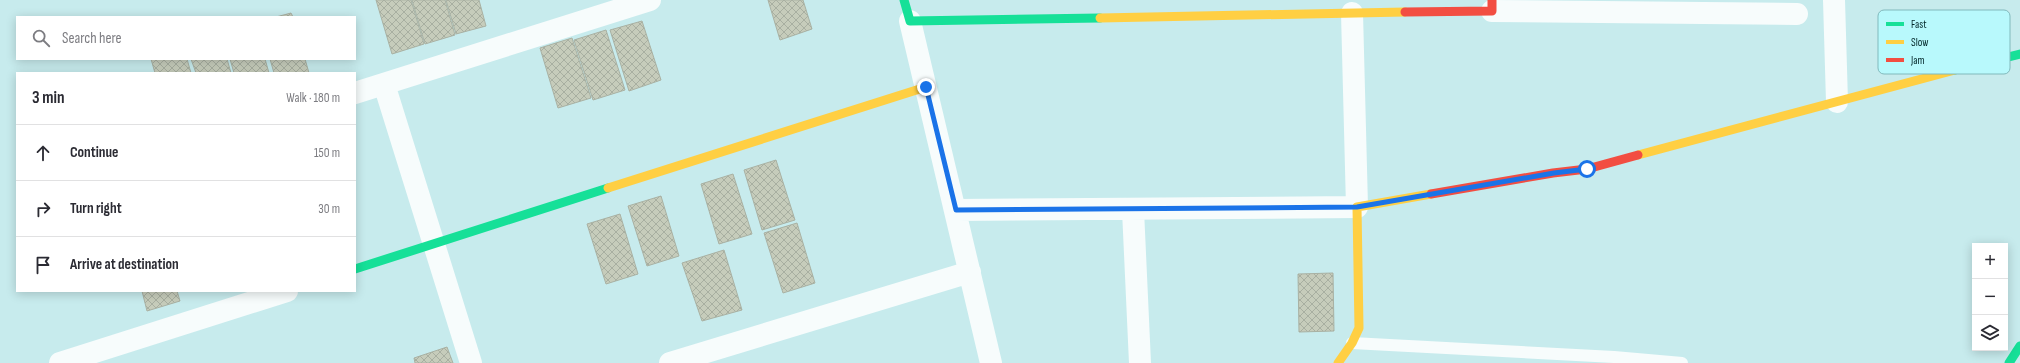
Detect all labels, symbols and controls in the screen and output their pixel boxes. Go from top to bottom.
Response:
legend [1878,10,2010,74]
search box [16,16,356,60]
text: Fast [1911,18,1927,31]
icon: search [30,27,52,49]
text: Search here [62,29,122,48]
text: Slow [1911,36,1928,49]
text: Jam [1910,54,1925,67]
route end [917,78,935,96]
text: 3 min [32,88,65,108]
text: Walk · 180 m [286,90,340,106]
icon: ahead [32,142,54,164]
text: Continue [70,143,119,162]
text: 150 m [314,145,340,161]
route start [1578,160,1596,178]
icon: right [32,198,54,220]
text: Turn right [70,199,122,218]
text: 30 m [318,201,340,217]
map controls [1972,243,2008,351]
button: + [1972,243,2008,279]
icon: arrive [32,254,54,276]
text: Arrive at destination [70,255,179,274]
button: − [1972,279,2008,315]
button: layers [1972,315,2008,351]

